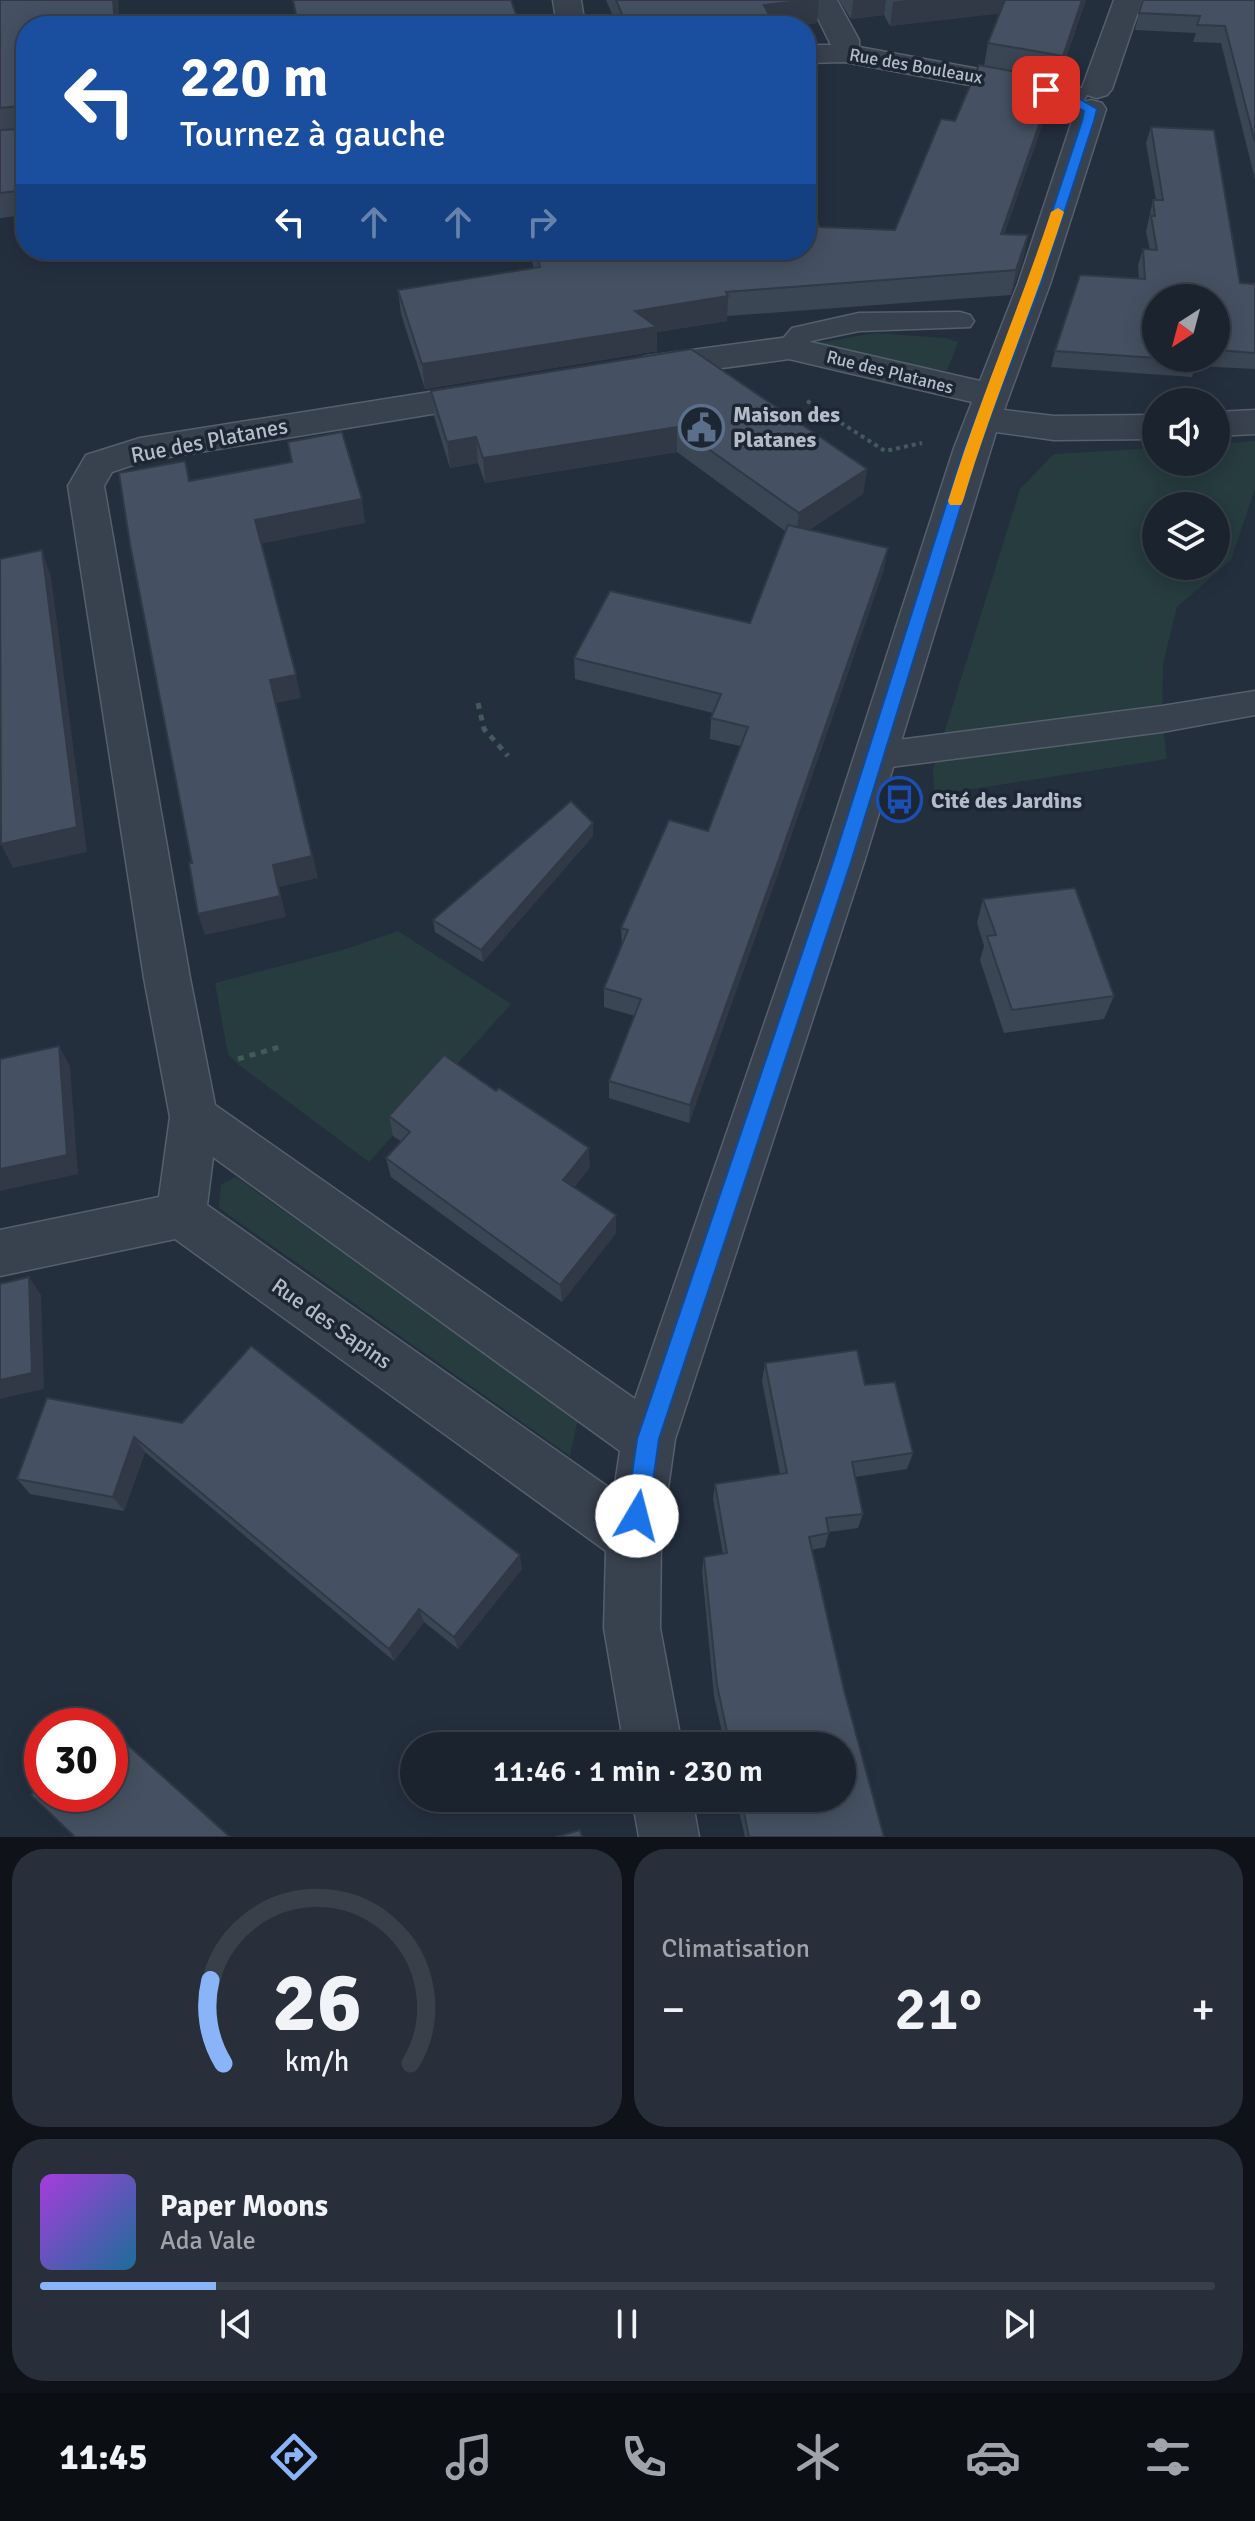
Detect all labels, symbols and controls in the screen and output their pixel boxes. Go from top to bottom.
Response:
text: 220 m [180,43,328,112]
street label: Rue des Bouleaux [848,43,985,89]
icon: left [48,48,152,152]
pin [1012,56,1080,124]
icon: arrive [1024,68,1068,112]
text: Tournez à gauche [180,112,446,157]
icon: left [268,200,312,244]
icon: ahead [352,200,396,244]
icon: ahead [436,200,480,244]
icon: right [520,200,564,244]
north arrow [1142,284,1230,372]
map controls [1142,284,1230,580]
street label: Rue des Platanes [824,346,956,398]
button: sound [1142,388,1230,476]
place label: Maison des Platanes [733,401,840,453]
public building icon: Maison des Platanes [678,403,726,451]
street label: Rue des Platanes [128,412,290,469]
button: layers [1142,492,1230,580]
bus stop icon: Cité des Jardins [876,776,924,824]
place label: Cité des Jardins [931,787,1082,814]
street label: Rue des Sapins [266,1272,397,1375]
position arrow [595,1474,679,1558]
speed limit sign: 30 [24,1708,128,1812]
text: 11:46 · 1 min · 230 m [493,1753,763,1790]
text: Climatisation [662,1933,810,1965]
text: 26 [272,1952,362,2054]
text: 21° [894,1973,982,2047]
text: − [662,1983,685,2037]
text: + [1191,1983,1215,2037]
text: km/h [284,2044,349,2079]
text: Paper Moons [160,2188,328,2225]
text: Ada Vale [160,2225,256,2257]
icon: previous [214,2302,258,2346]
icon: pause [605,2302,649,2346]
icon: next [997,2302,1041,2346]
icon: directions [266,2429,322,2485]
icon: music [441,2429,497,2485]
icon: phone [616,2429,672,2485]
icon: climate [790,2429,846,2485]
icon: car [965,2429,1021,2485]
icon: filters [1140,2429,1196,2485]
text: 11:45 [59,2435,148,2480]

